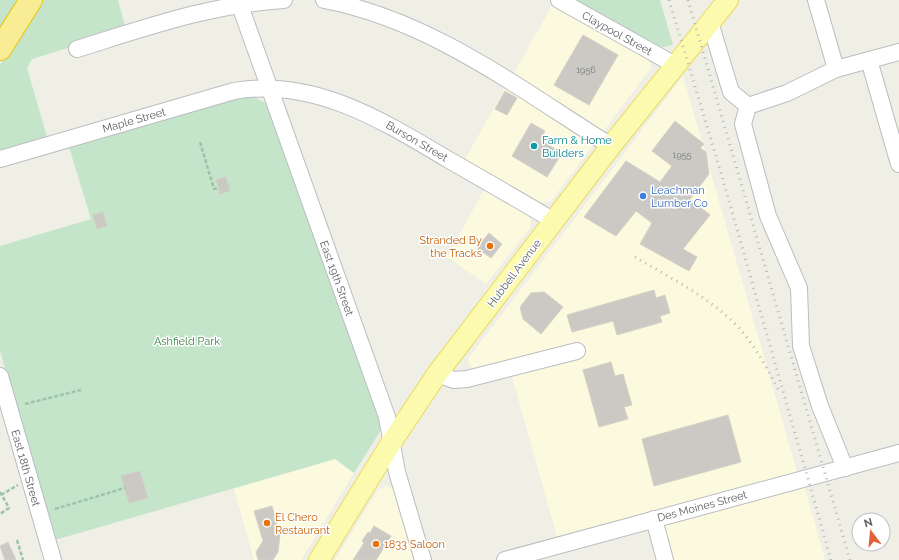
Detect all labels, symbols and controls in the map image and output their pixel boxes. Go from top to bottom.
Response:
street label: Claypool Street [579,9,654,58]
house number: 1956 [576,65,596,75]
street label: Maple Street [101,105,168,136]
street label: Burson Street [383,118,450,165]
place label: Farm & Home Builders [542,134,612,160]
marker: Farm & Home Builders [529,141,539,151]
house number: 1955 [673,150,692,160]
place label: Leachman Lumber Co [651,184,708,210]
marker: Leachman Lumber Co [638,191,648,201]
place label: Stranded By the Tracks [419,234,482,260]
street label: Hubbell Avenue [485,236,544,310]
street label: East 19th Street [317,239,356,318]
marker: Stranded By the Tracks [485,241,495,251]
park label: Ashfield Park [154,335,220,348]
street label: East 18th Street [8,428,43,508]
street label: Des Moines Street [656,488,749,525]
place label: El Chero Restaurant [275,511,330,537]
north arrow [851,512,891,552]
text: N [863,515,874,530]
marker: El Chero Restaurant [262,518,272,528]
place label: 1833 Saloon [384,538,445,551]
marker: 1833 Saloon [371,539,381,549]

